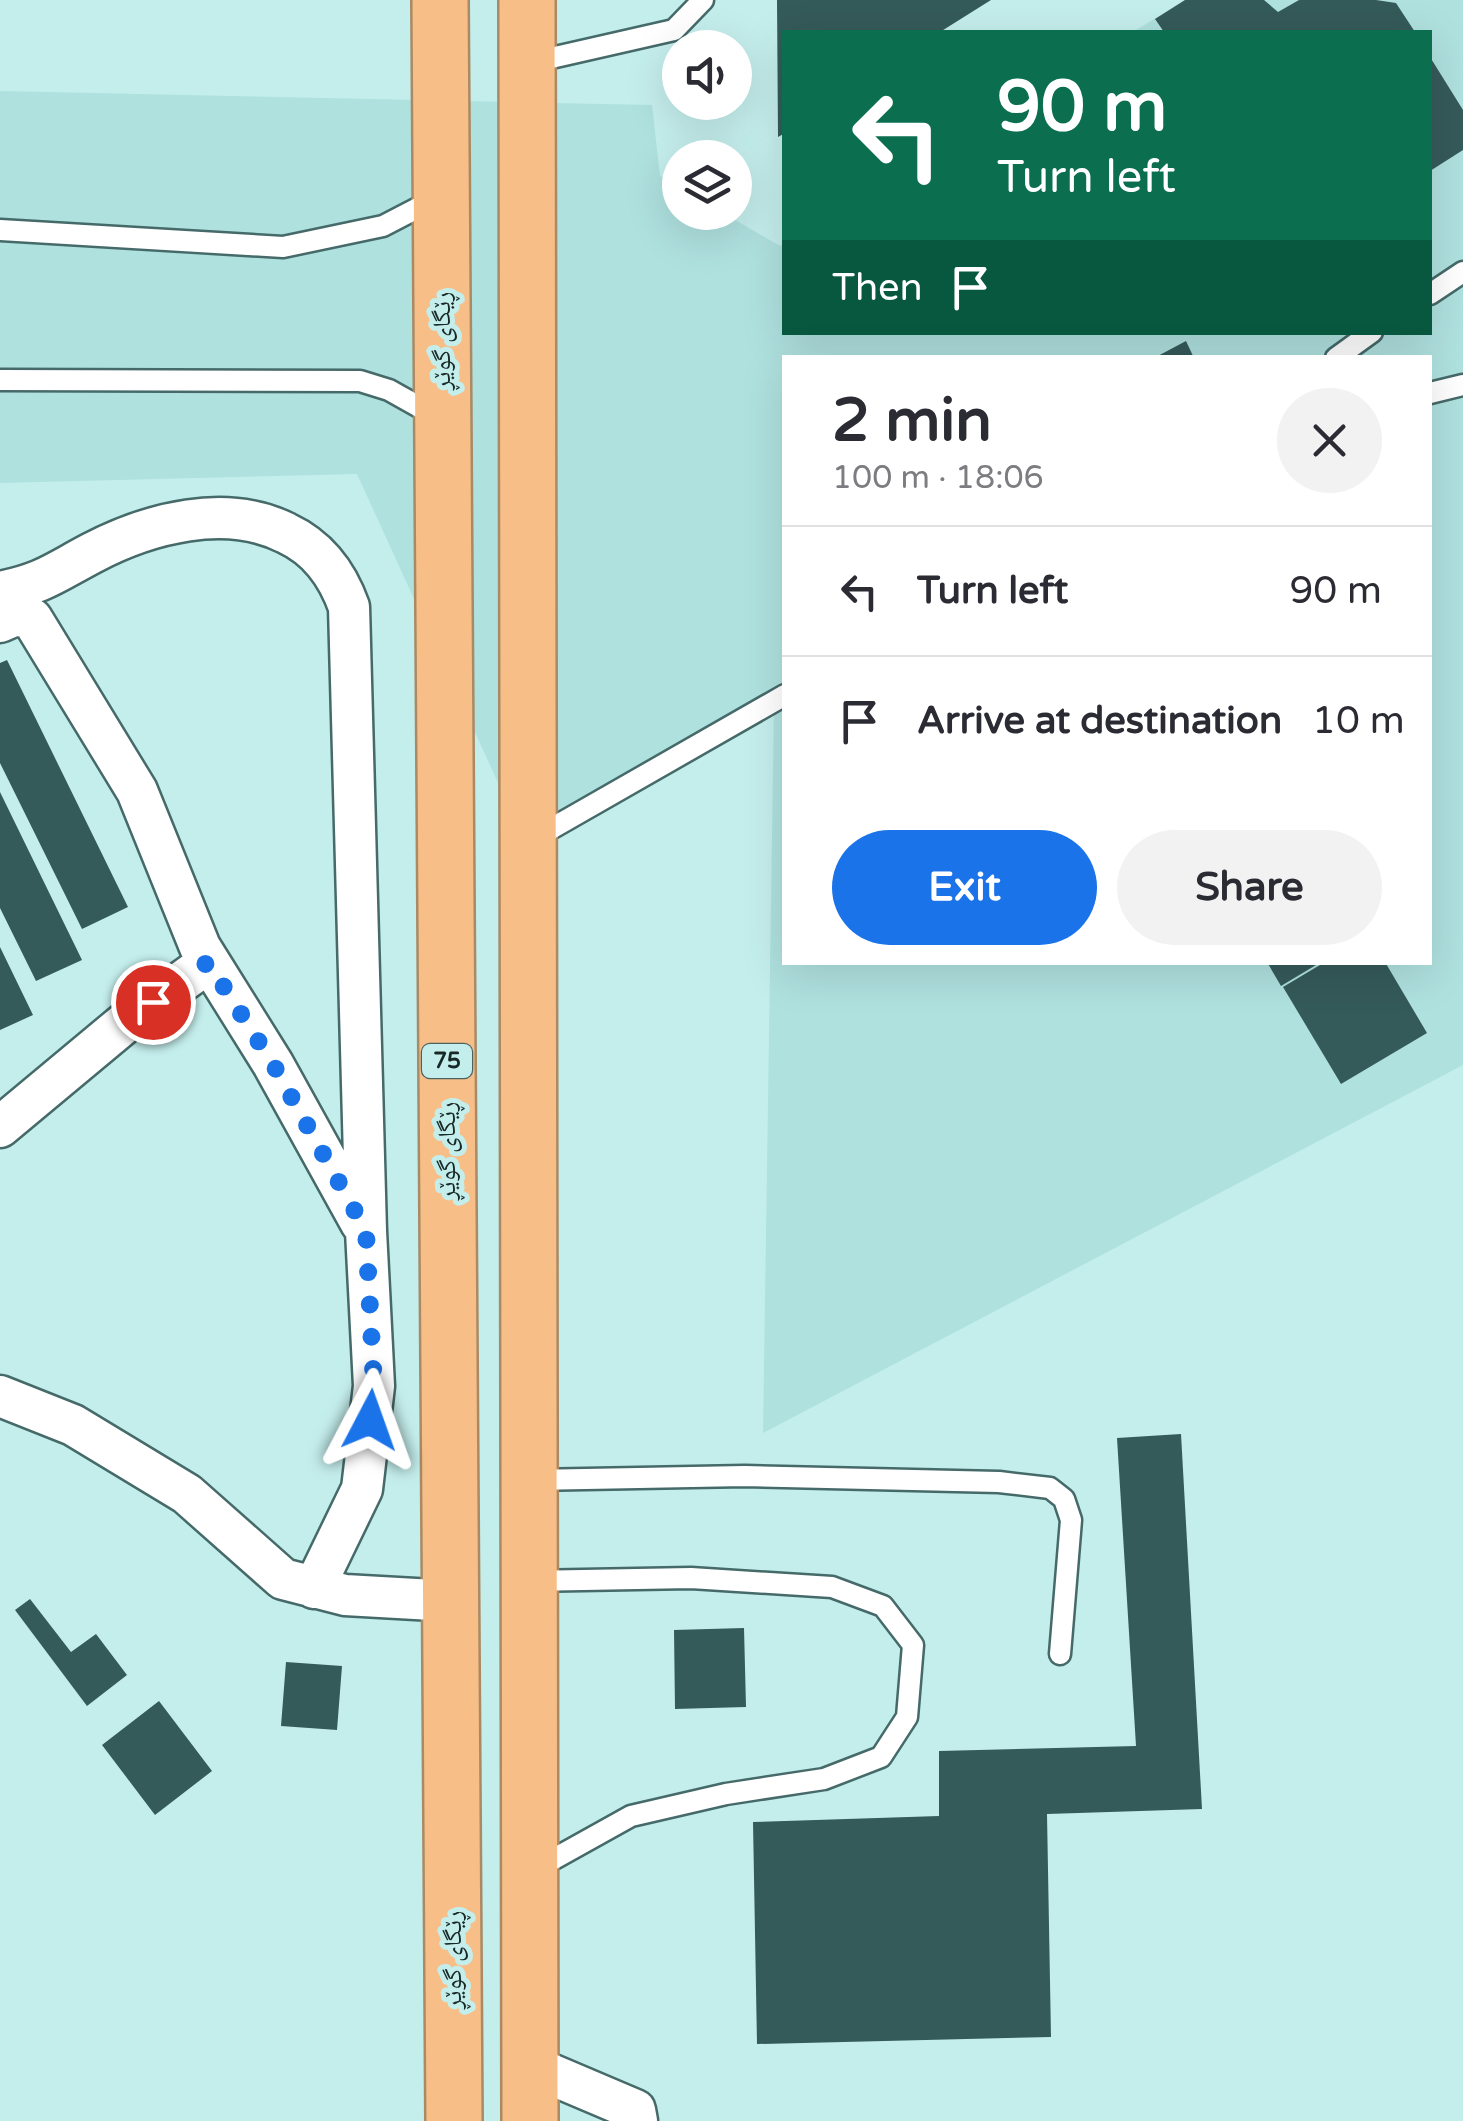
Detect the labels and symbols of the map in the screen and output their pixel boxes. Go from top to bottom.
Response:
street label: ڕێگای گوێڕ [427,292,460,391]
pin [111,960,196,1045]
road number: 75 [422,1044,472,1078]
street label: ڕێگای گوێڕ [432,1102,465,1201]
position arrow [318,1368,422,1472]
street label: ڕێگای گوێڕ [438,1911,471,2010]

